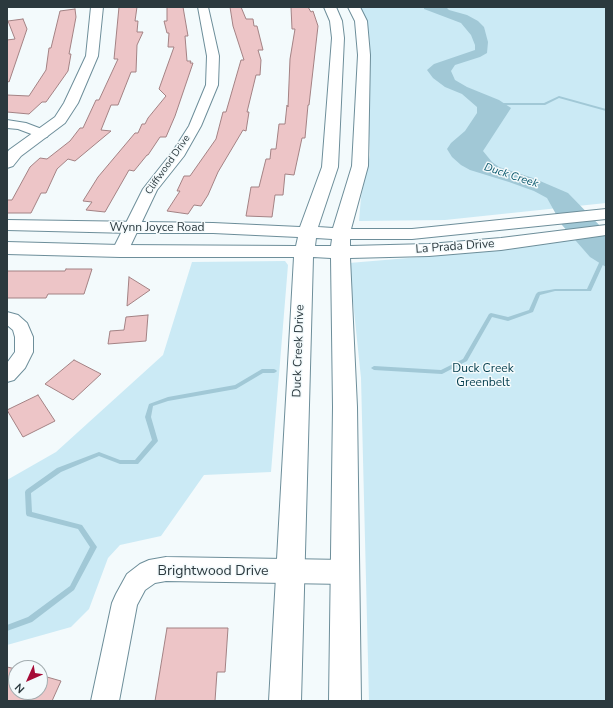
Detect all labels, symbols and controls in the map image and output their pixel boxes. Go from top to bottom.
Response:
street label: Cliffwood Drive [143,133,193,197]
water label: Duck Creek [482,161,540,191]
street label: Wynn Joyce Road [109,221,205,235]
street label: La Prada Drive [415,237,495,257]
street label: Duck Creek Drive [290,304,308,398]
park label: Duck Creek Greenbelt [452,362,514,390]
street label: Brightwood Drive [157,564,269,580]
north arrow [8,660,48,700]
text: N [12,680,28,696]

